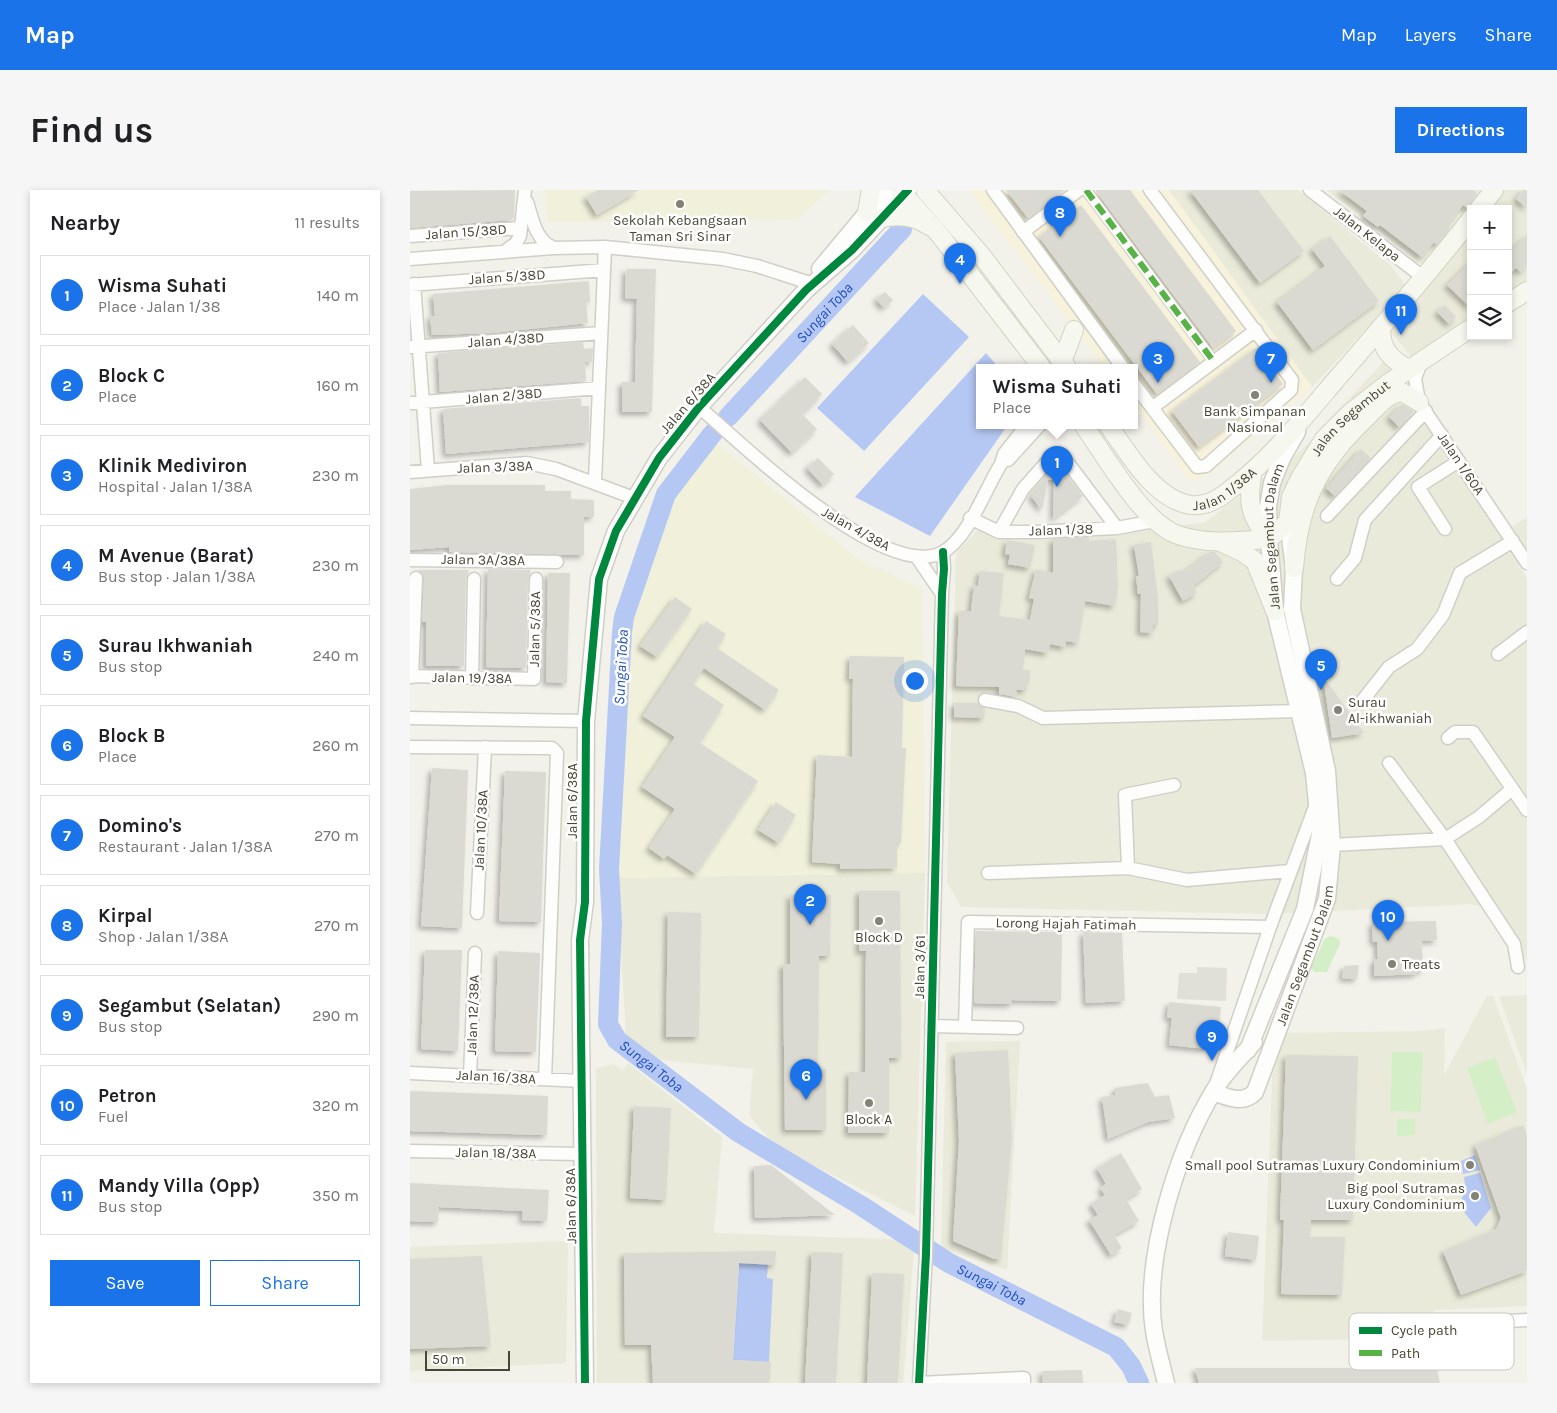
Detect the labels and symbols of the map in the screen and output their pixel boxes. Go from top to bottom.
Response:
pin: 8 [1044,196,1076,237]
marker: Sekolah Kebangsaan Taman Sri Sinar [674,198,686,210]
street label: Jalan Kelapa [1330,203,1404,265]
place label: Sekolah Kebangsaan Taman Sri Sinar [613,212,747,245]
street label: Jalan 15/38D [425,221,507,243]
pin: 4 [944,243,976,284]
street label: Jalan 5/38D [468,266,546,288]
water label: Sungai Toba [792,279,857,347]
pin: 11 [1385,294,1417,335]
street label: Jalan 4/38D [467,329,545,351]
pin: 3 [1142,342,1174,383]
pin: 7 [1255,342,1287,383]
street label: Jalan 6/38A [657,369,719,437]
street label: Jalan Segambut [1307,376,1393,459]
street label: Jalan 2/38D [465,384,543,408]
marker: Bank Simpanan Nasional [1249,389,1261,401]
place label: Bank Simpanan Nasional [1204,403,1306,436]
street label: Jalan 1/60A [1434,429,1488,499]
pin: 1 [1041,446,1073,487]
street label: Jalan 3/38A [457,457,533,477]
street label: Jalan Segambut Dalam [1259,460,1288,610]
street label: Jalan 1/38A [1193,463,1260,514]
street label: Jalan 4/38A [819,503,893,555]
street label: Jalan 1/38 [1029,520,1093,540]
street label: Jalan 3A/38A [441,551,525,569]
street label: Jalan 5/38A [526,591,544,667]
water label: Sungai Toba [610,629,632,705]
pin: 5 [1305,649,1337,690]
your location [902,668,928,694]
street label: Jalan 19/38A [432,669,512,687]
place label: Surau Al-ikhwaniah [1348,694,1432,727]
marker: Surau Al-ikhwaniah [1332,704,1344,716]
street label: Jalan 6/38A [564,763,581,839]
street label: Jalan 10/38A [470,789,492,871]
pin: 2 [794,884,826,925]
street label: Jalan Segambut Dalam [1272,884,1337,1028]
pin: 10 [1372,900,1404,941]
street label: Lorong Hajah Fatimah [995,914,1137,934]
marker: Block D [873,915,885,927]
place label: Block D [855,929,903,946]
street label: Jalan 3/61 [911,935,929,999]
place label: Treats [1402,956,1441,973]
marker: Treats [1386,958,1398,970]
street label: Jalan 12/38A [463,975,483,1055]
pin: 9 [1196,1020,1228,1061]
water label: Sungai Toba [616,1036,687,1096]
pin: 6 [790,1059,822,1100]
street label: Jalan 16/38A [455,1066,537,1088]
marker: Block A [863,1097,875,1109]
place label: Block A [846,1111,892,1128]
street label: Jalan 18/38A [455,1144,537,1162]
place label: Small pool Sutramas Luxury Condominium [1185,1157,1460,1174]
marker: Small pool Sutramas Luxury Condominium [1464,1159,1476,1171]
street label: Jalan 6/38A [562,1168,580,1244]
place label: Big pool Sutramas Luxury Condominium [1327,1180,1465,1213]
marker: Big pool Sutramas Luxury Condominium [1469,1190,1481,1202]
water label: Sungai Toba [954,1259,1029,1309]
legend [1349,1313,1514,1370]
text: Cycle path [1391,1322,1457,1339]
text: Path [1391,1345,1420,1362]
scale bar [425,1348,510,1371]

